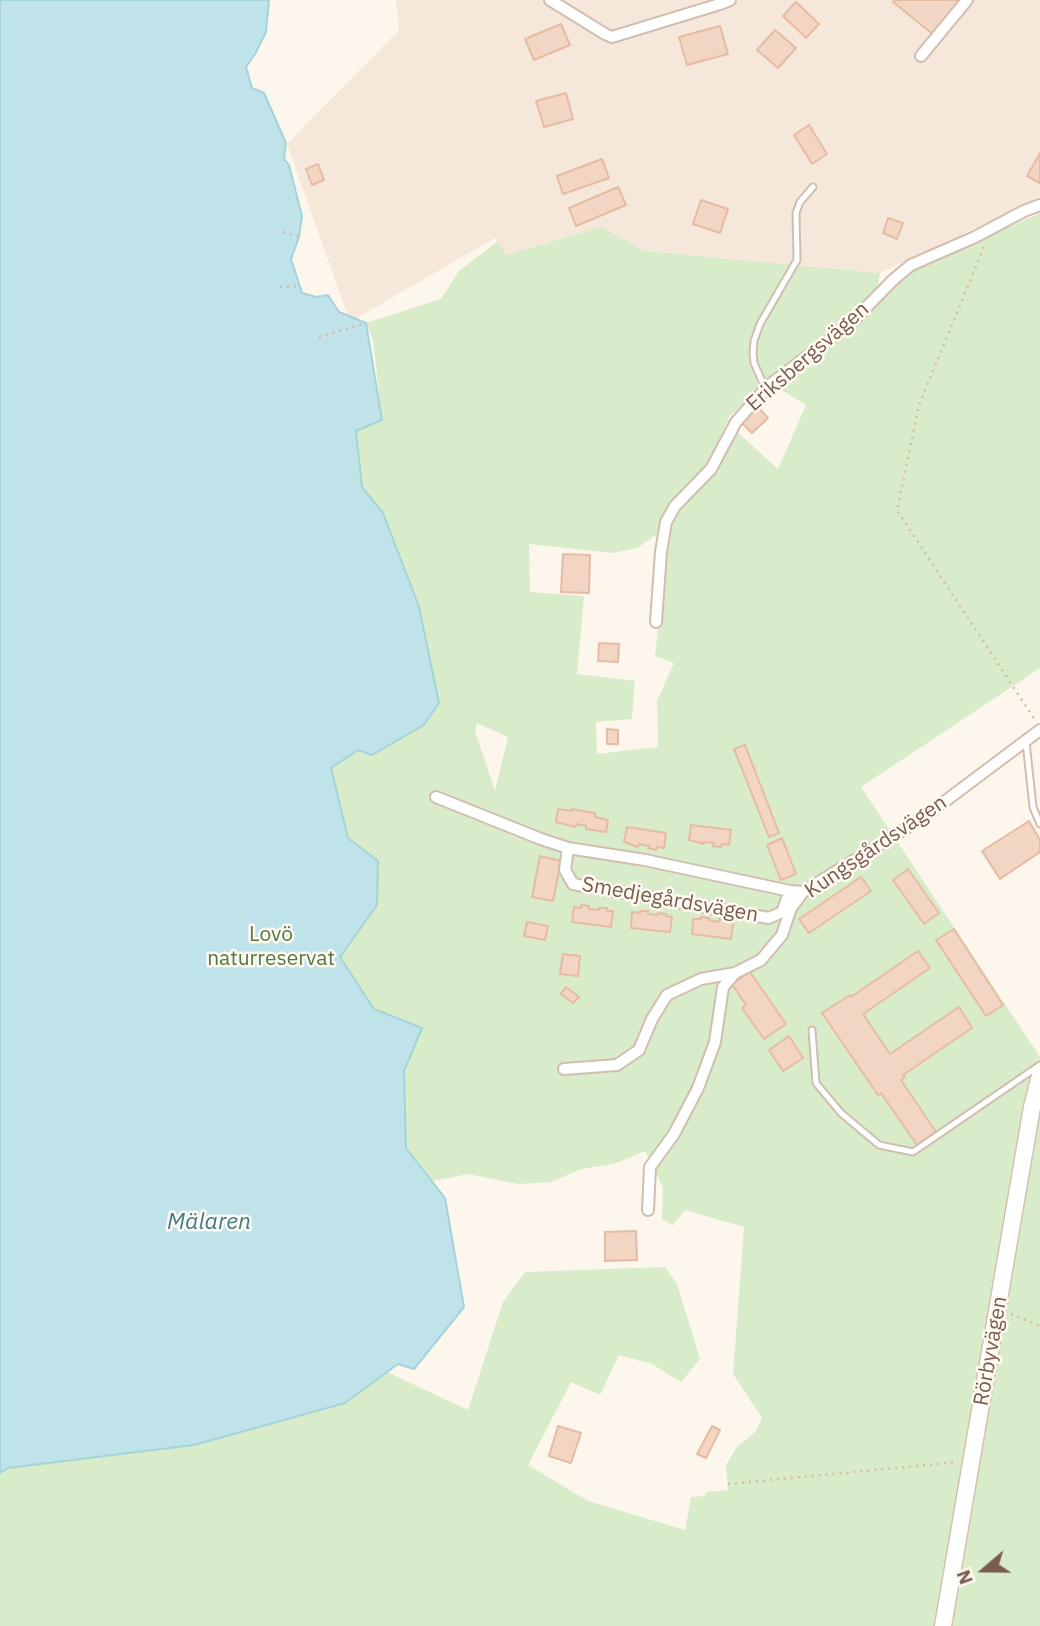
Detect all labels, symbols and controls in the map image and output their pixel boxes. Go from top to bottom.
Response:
street label: Eriksbergsvägen [742,297,874,417]
street label: Kungsgårdsvägen [800,790,952,904]
street label: Smedjegårdsvägen [580,872,760,928]
park label: Lovö naturreservat [207,922,335,972]
water label: Mälaren [167,1208,251,1236]
street label: Rörbyvägen [969,1294,1013,1408]
north arrow [949,1535,1019,1605]
text: N [951,1567,978,1588]

